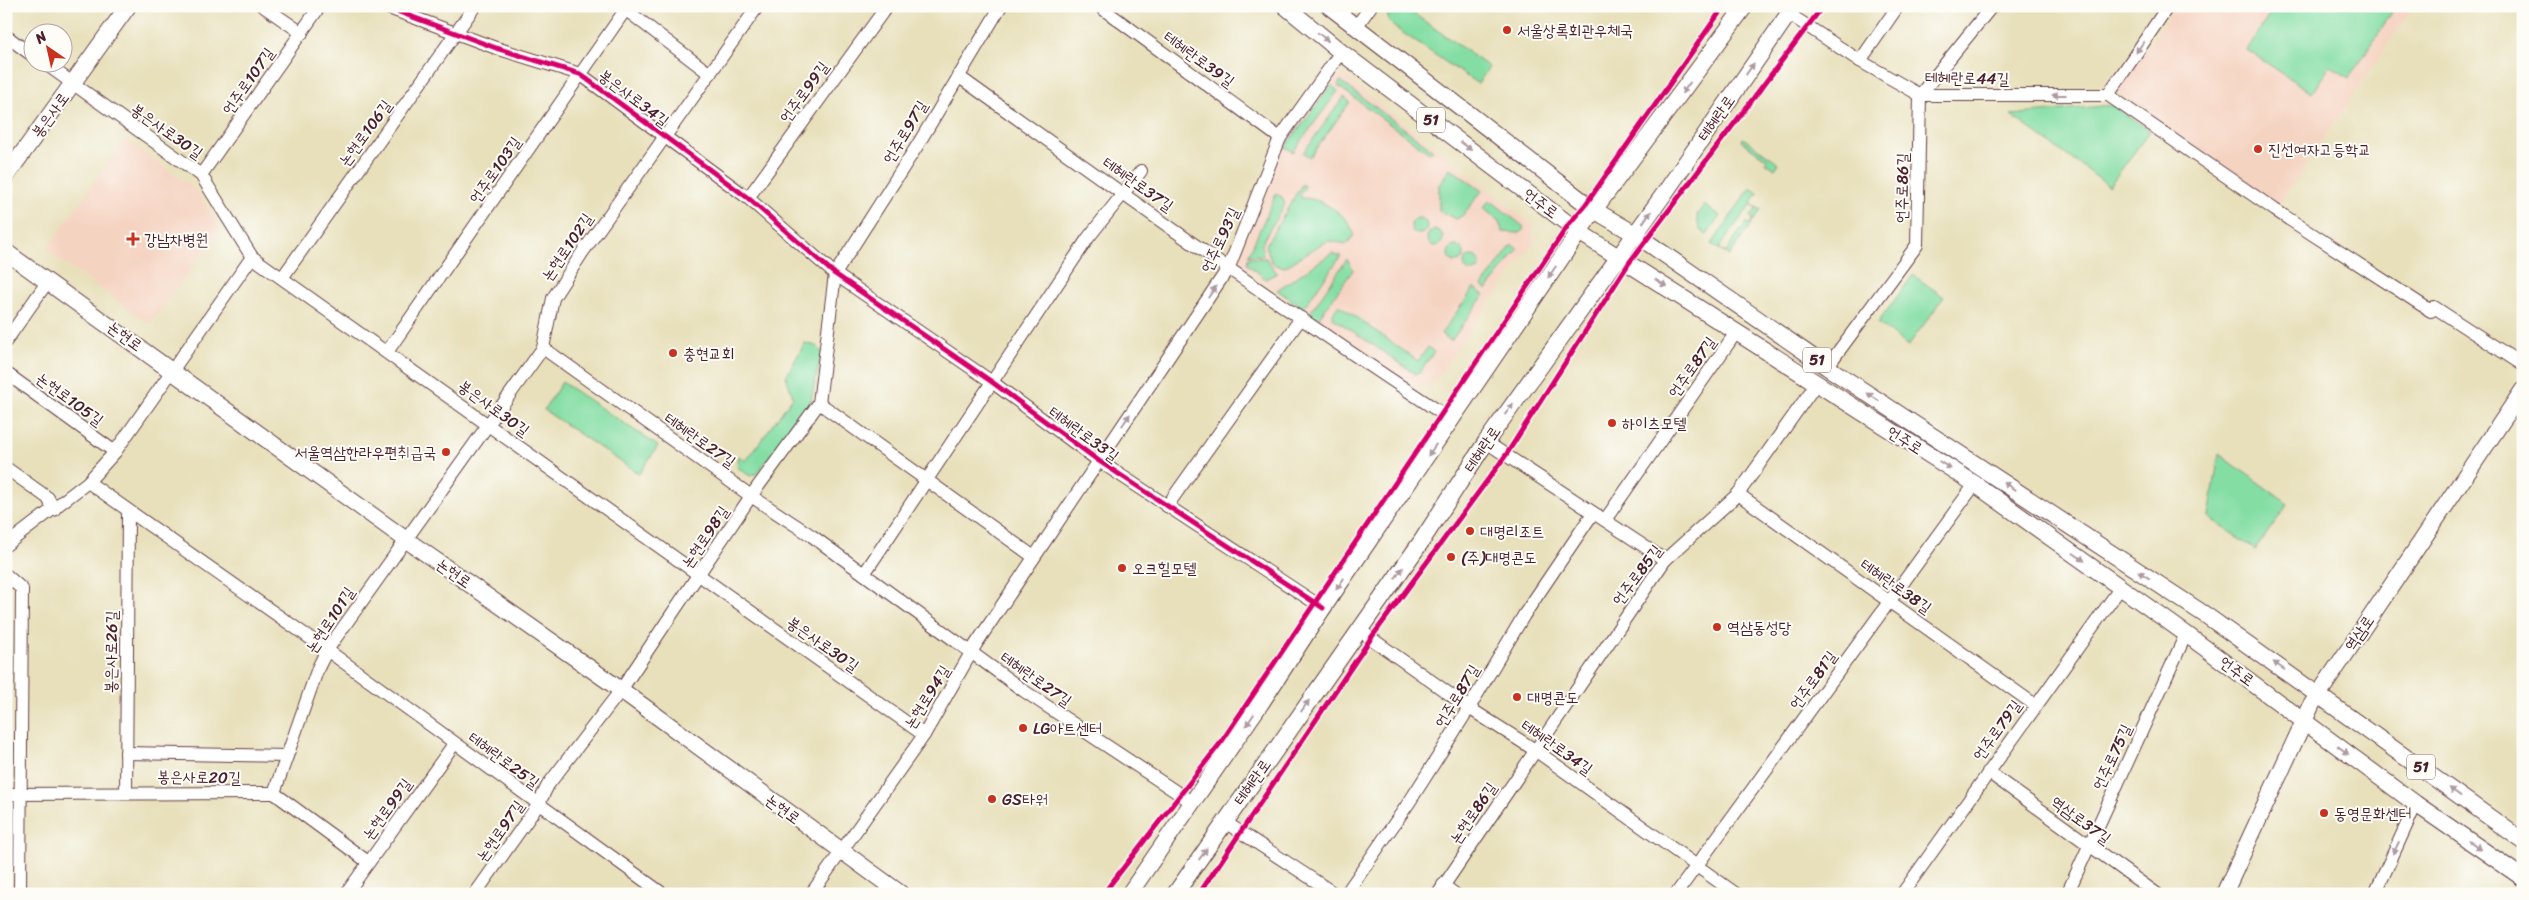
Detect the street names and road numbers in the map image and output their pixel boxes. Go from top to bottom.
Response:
street label: 테헤란로39길 [1157,23,1241,95]
street label: 언주로107길 [214,41,282,121]
street label: 언주로99길 [771,55,837,129]
street label: 봉은사로34길 [592,61,676,135]
street label: 테헤란로44길 [1925,63,2010,93]
street label: 봉은사로 [23,86,77,144]
street label: 테헤란로 [1689,89,1743,147]
street label: 논현로106길 [330,93,400,173]
street label: 언주로97길 [874,94,936,170]
street label: 봉은사로30길 [125,95,210,167]
road number: 51 [1417,108,1445,132]
street label: 언주로103길 [461,130,529,210]
street label: 테헤란로37길 [1096,149,1180,220]
street label: 언주로86길 [1887,153,1917,223]
street label: 언주로 [1517,180,1565,226]
street label: 언주로93길 [1192,202,1248,278]
street label: 논현로102길 [533,207,601,287]
street label: 논현로 [101,313,149,359]
street label: 언주로87길 [1660,330,1724,404]
road number: 51 [1803,348,1831,372]
street label: 논현로105길 [30,364,110,434]
street label: 봉은사로30길 [452,372,536,444]
street label: 테헤란로33길 [1042,398,1126,470]
street label: 테헤란로27길 [658,404,742,476]
street label: 언주로 [1881,417,1929,463]
street label: 테헤란로 [1456,420,1508,478]
street label: 논현로98길 [673,499,737,575]
street label: 언주로85길 [1604,538,1670,612]
street label: 논현로 [430,550,478,596]
street label: 테헤란로38길 [1854,550,1938,622]
street label: 논현로101길 [297,580,363,659]
street label: 봉은사로30길 [781,608,866,680]
street label: 역삼로 [2336,609,2382,657]
street label: 봉은사로26길 [96,610,126,694]
street label: 테헤란로27길 [994,643,1078,715]
street label: 언주로81길 [1781,644,1845,716]
street label: 언주로 [2213,648,2261,694]
street label: 언주로87길 [1426,658,1488,734]
street label: 논현로94길 [896,659,958,735]
street label: 언주로79길 [1965,693,2030,767]
street label: 테헤란로34길 [1515,711,1599,783]
street label: 언주로75길 [2084,719,2140,795]
street label: 테헤란로25길 [462,724,546,796]
street label: 테헤란로 [1225,753,1279,811]
road number: 51 [2407,754,2435,780]
street label: 봉은사로20길 [157,762,241,792]
street label: 논현로99길 [354,772,420,846]
street label: 논현로86길 [1441,776,1505,850]
street label: 논현로 [759,786,807,832]
street label: 역삼로37길 [2044,788,2118,852]
street label: 논현로97길 [468,794,532,868]

